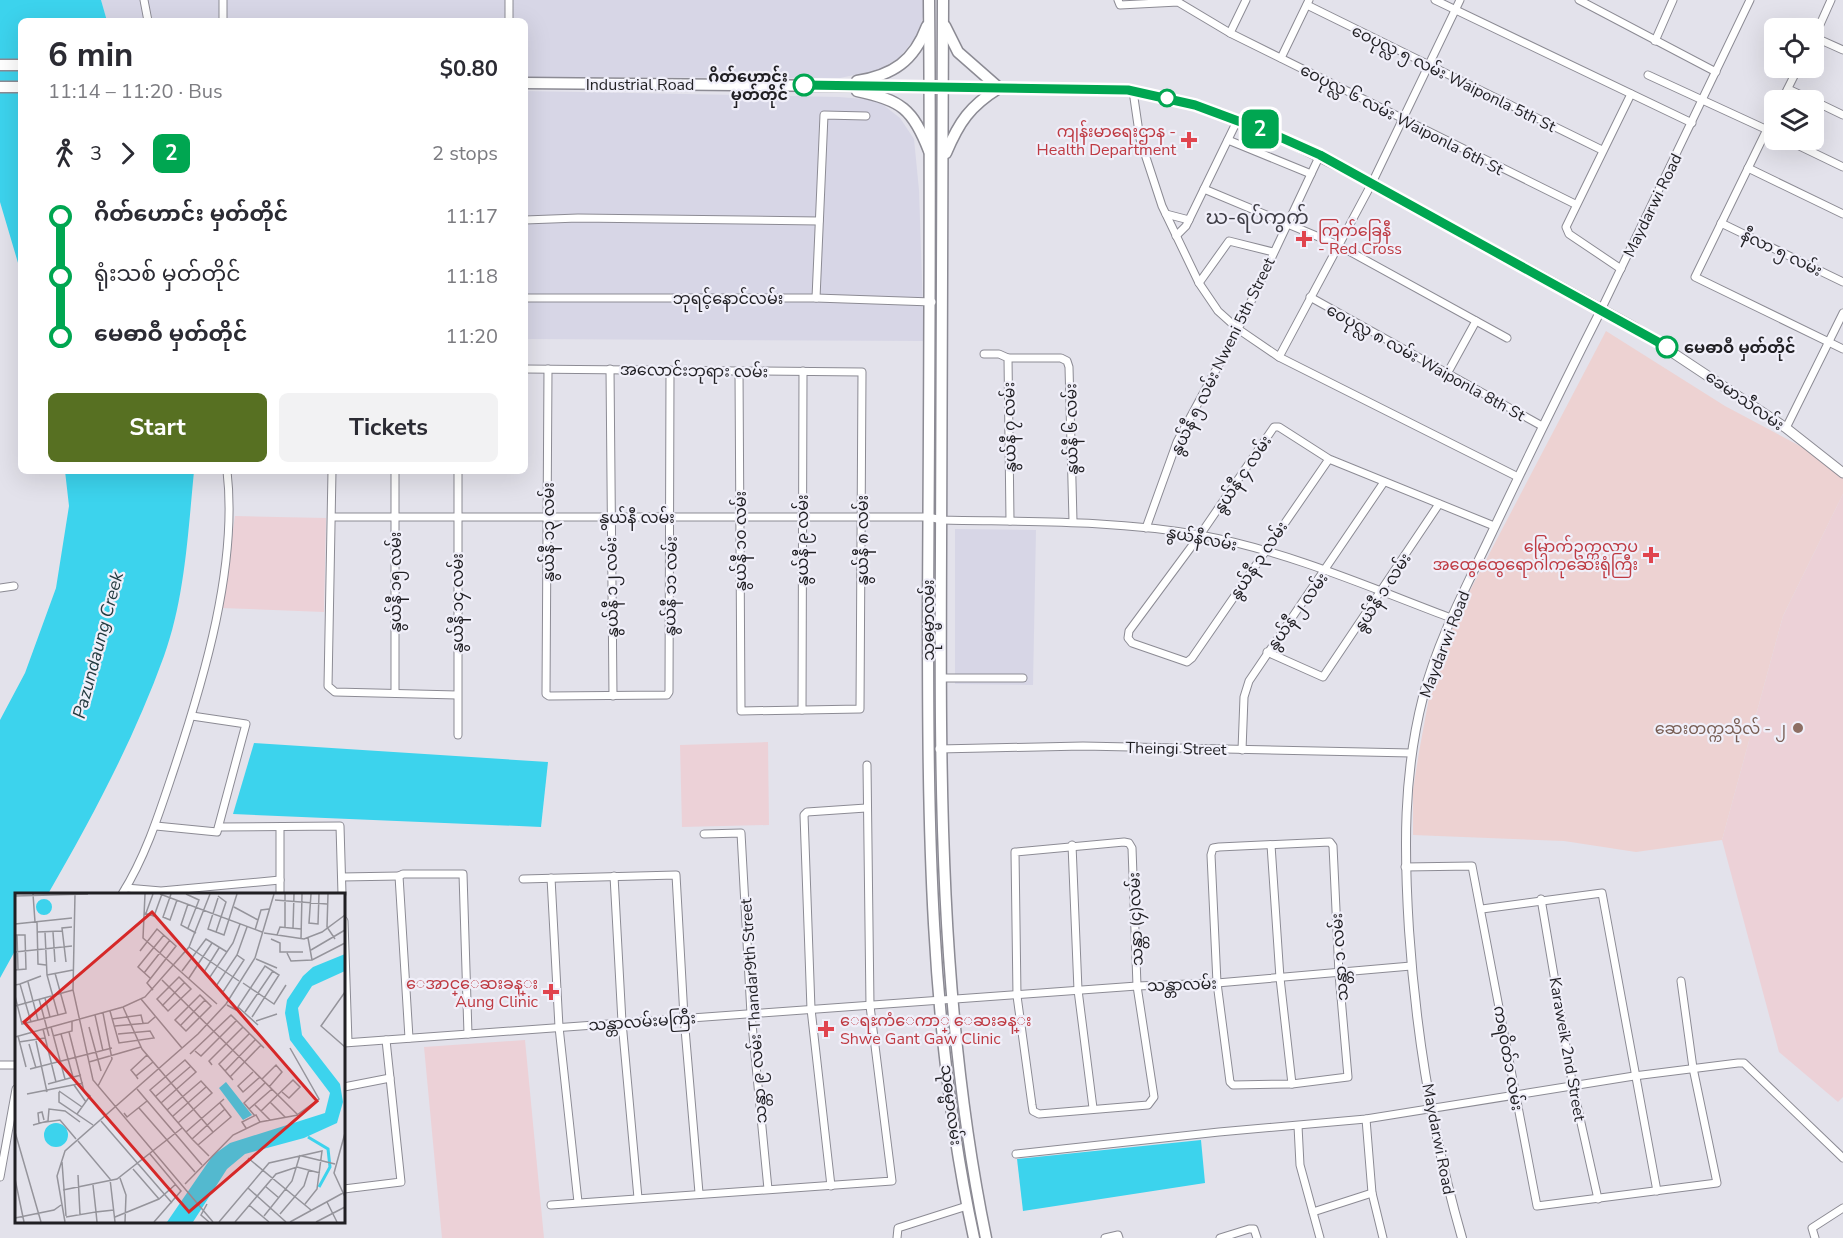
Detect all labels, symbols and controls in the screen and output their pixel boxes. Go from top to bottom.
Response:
map controls [1764,18,1824,150]
button: locate [1764,18,1824,78]
street label: ဝေပုလ္လ ၅ လမ်း Waiponla 5th St [1347,19,1560,141]
text: 6 min [48,33,133,78]
text: $0.80 [440,54,498,84]
street label: ဝေပုလ္လ ၆ လမ်း Waiponla 6th St [1295,58,1508,184]
place label: ဂိတ်ဟောင်း မှတ်တိုင် [708,65,788,108]
street label: Industrial Road [586,74,694,96]
marker: ဂိတ်ဟောင်း မှတ်တိုင် [793,74,815,96]
text: 11:14 – 11:20 · Bus [48,78,223,105]
unlabelled marker [1158,89,1176,107]
button: layers [1764,90,1824,150]
line badge: 2 [1240,110,1280,148]
text: 2 [1254,115,1266,143]
place label: ကျန်းမာရေးဌာန - Health Department [1037,120,1176,161]
marker: ကျန်းမာရေးဌာန - Health Department [1180,131,1198,149]
icon: walk [48,137,81,170]
icon: forward [111,137,144,170]
text: 2 [165,139,178,167]
text: 3 [90,140,102,167]
text: 2 stops [432,140,498,167]
street label: Maydarwi Road [1618,150,1687,261]
text: ဂိတ်ဟောင်း မှတ်တိုင် [94,199,288,229]
text: 11:17 [445,203,498,230]
district label: ဃ-ရပ်ကွက် [1205,203,1309,233]
place label: ကြက်ခြေနီ - Red Cross [1318,219,1402,260]
street label: နီလာ ၅ လမ်း [1736,223,1826,284]
marker: ကြက်ခြေနီ - Red Cross [1295,230,1313,248]
street label: နွယ်နီ ၅ လမ်း Nweni 5th Street [1164,253,1282,460]
text: ရုံးသစ် မှတ်တိုင် [94,259,240,289]
text: 11:18 [445,263,498,290]
street label: ဘုရင့်နောင်လမ်း [673,287,783,313]
street label: ဝေပုလ္လ ၈ လမ်း Waiponla 8th St [1321,298,1530,430]
text: မေဓာဝီ မှတ်တိုင် [94,319,248,349]
text: 11:20 [445,323,498,350]
marker: မေဓာဝီ မှတ်တိုင် [1656,336,1678,358]
place label: မေဓာဝီ မှတ်တိုင် [1684,336,1796,361]
street label: အလောင်းဘုရား လမ်း [619,358,768,386]
street label: ခေမာသီလမ်း [1701,365,1789,436]
street label: နွယ်နီ ၇ လမ်း [997,382,1024,472]
street label: နွယ်နီ ၆ လမ်း [1059,383,1086,475]
button: Start [48,393,267,462]
button: Tickets [279,393,498,462]
street label: နွယ်နီ ၄ လမ်း [1208,431,1279,519]
street label: နွယ်နီ ၁၃ လမ်း [537,482,562,582]
street label: နွယ်နီ ၁၀ လမ်း [729,491,754,591]
street label: နွယ်နီ ၉ လမ်း [791,494,816,586]
street label: နွယ်နီ ၈ လမ်း [851,495,876,585]
street label: နွယ်နီ လမ်း [599,506,675,531]
street label: နွယ်နီ ၃ လမ်း [1224,517,1295,605]
street label: နွယ်နီလမ်း [1164,520,1239,559]
street label: နွယ်နီ ၁၅ လမ်း [384,532,409,632]
place label: မြောက်ဥက္ကလာပ အထွေထွေရောဂါကုဆေးရုံကြီး [1432,535,1638,579]
street label: နွယ်နီ ၁၂ လမ်း [599,536,626,637]
street label: နွယ်နီ ၁၁ လမ်း [658,536,685,636]
marker: မြောက်ဥက္ကလာပ အထွေထွေရောဂါကုဆေးရုံကြီး [1642,546,1660,564]
street label: နွယ်နီ ၁ လမ်း [1348,548,1418,637]
street label: နွယ်နီ ၁၄ လမ်း [446,553,471,653]
water label: Pazundaung Creek [67,568,129,721]
street label: နွယ်နီ ၂ လမ်း [1261,568,1335,656]
street label: သုဓမ္မာလမ်း [917,579,943,661]
street label: Maydarwi Road [1414,588,1475,701]
place label: ဆေးတက္ကသိုလ် - ၂ [1655,717,1786,743]
marker: ဆေးတက္ကသိုလ် - ၂ [1791,721,1805,735]
street label: Theingi Street [1125,737,1227,761]
street label: သန္တာ (၄)လမ်း [1122,872,1151,966]
inset map [15,893,345,1223]
street label: သန္တာ ၉ လမ်း Thandar9th Street [734,897,775,1124]
street label: သန္တာ ၁ လမ်း [1325,912,1356,1002]
street label: သန္တာလမ်း [1147,972,1217,999]
place label: ေအာင္ေဆးခန္း Aung Clinic [406,973,539,1013]
street label: Karaweik 2nd Street [1544,975,1591,1123]
marker: ေအာင္ေဆးခန္း Aung Clinic [542,983,560,1001]
street label: ကရဝိတ်၁ လမ်း [1486,1004,1529,1113]
street label: သန္တာလမ်းမကြီး [587,1006,697,1039]
place label: ေရႊကံေကာ္ ေဆးခန္း Shwe Gant Gaw Clinic [840,1010,1032,1050]
marker: ေရႊကံေကာ္ ေဆးခန္း Shwe Gant Gaw Clinic [817,1020,835,1038]
street label: သုဓမ္မာလမ်း [932,1063,968,1147]
street label: Maydarwi Road [1416,1082,1460,1197]

